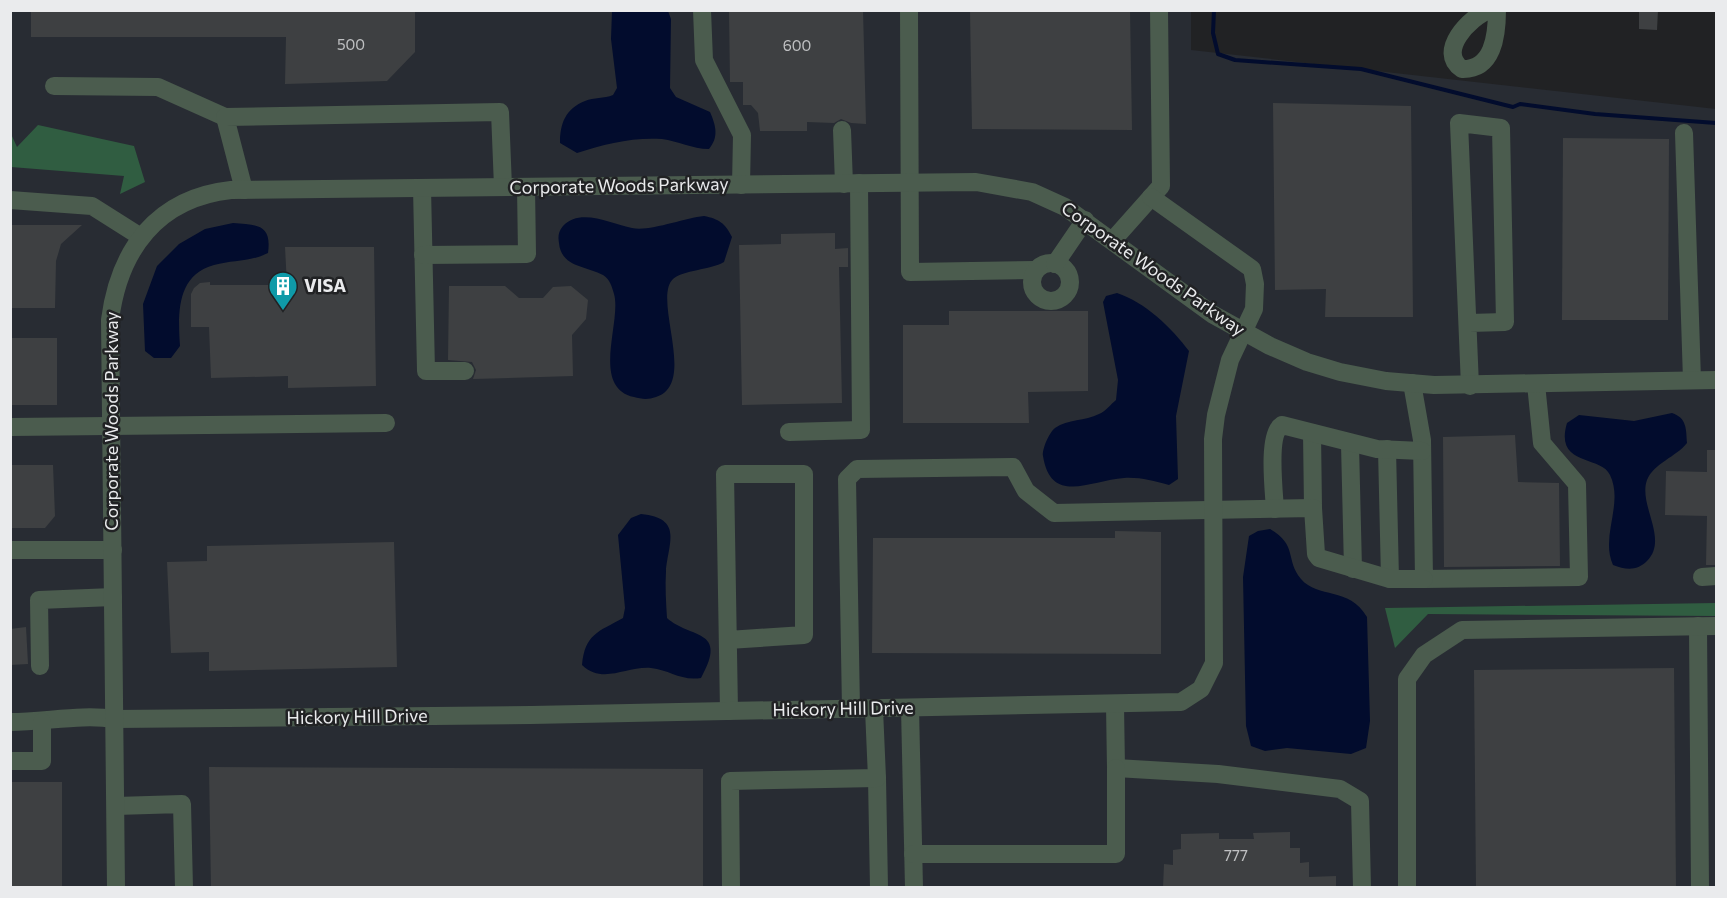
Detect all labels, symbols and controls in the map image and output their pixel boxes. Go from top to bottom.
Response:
house number: 500 [337,35,365,53]
house number: 600 [783,36,811,54]
street label: Corporate Woods Parkway [509,172,729,198]
street label: Corporate Woods Parkway [1057,196,1250,340]
building icon: VISA [267,270,299,312]
place label: VISA [304,274,346,296]
street label: Corporate Woods Parkway [100,311,122,531]
street label: Hickory Hill Drive [772,696,914,720]
street label: Hickory Hill Drive [286,704,428,728]
house number: 777 [1224,846,1248,864]

